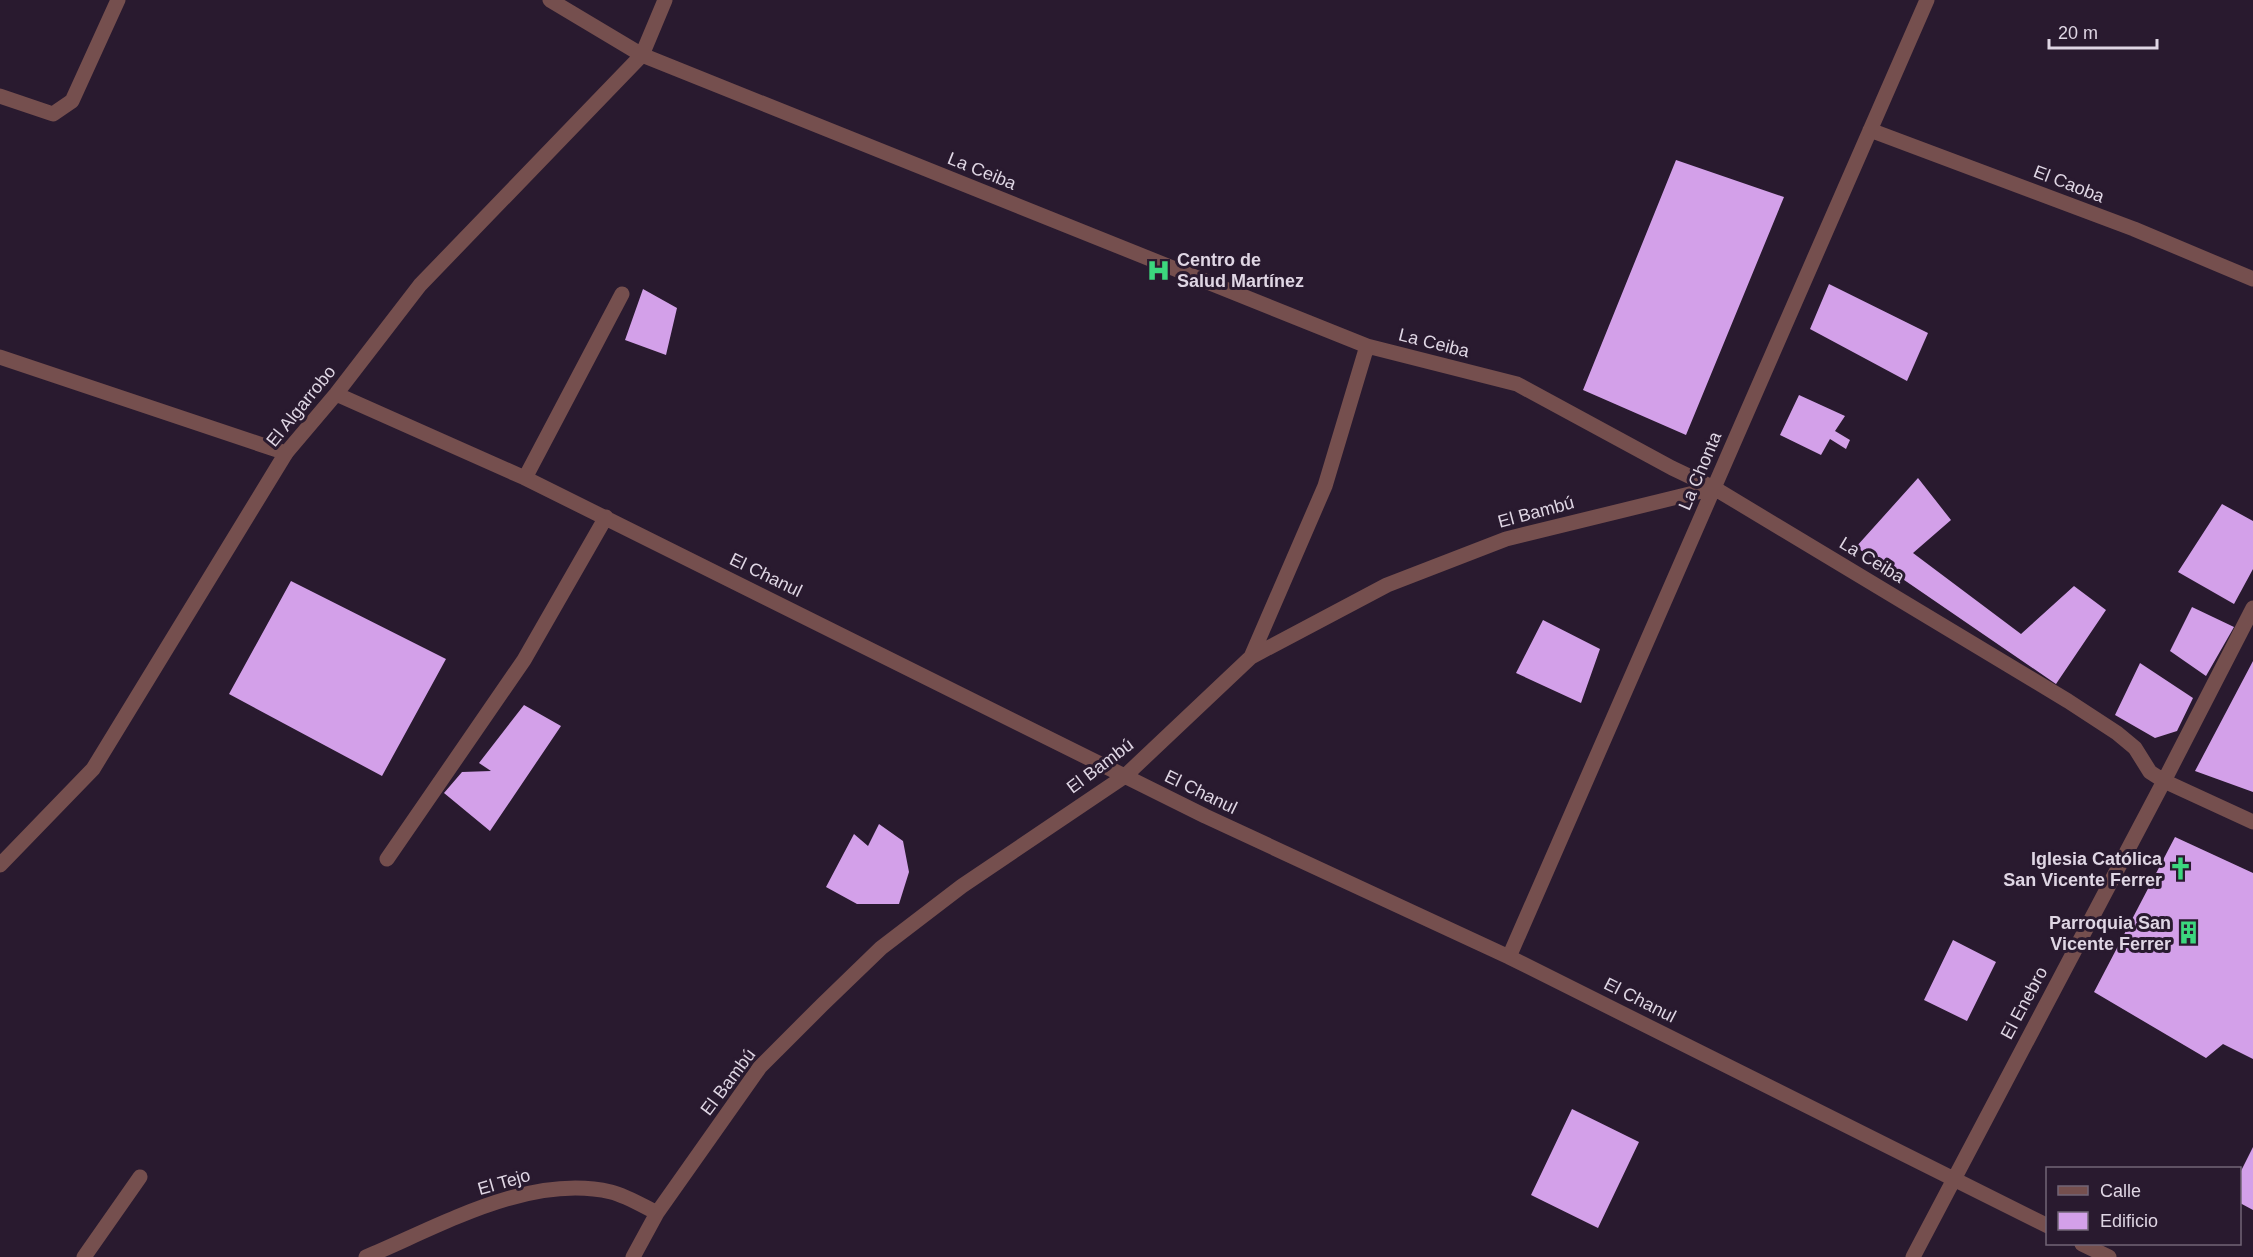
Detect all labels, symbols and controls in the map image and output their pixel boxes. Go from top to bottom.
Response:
scale bar [2049,12,2157,50]
text: 20 m [2058,23,2098,43]
street label: La Ceiba [945,148,1020,194]
street label: El Caoba [2031,161,2108,207]
place label: Centro de Salud Martínez [1177,250,1304,291]
hospital icon: Centro de Salud Martínez [1146,257,1172,283]
street label: La Ceiba [1397,325,1472,362]
street label: El Algarrobo [262,362,340,450]
street label: La Chonta [1675,428,1726,513]
street label: El Bambú [1496,492,1576,532]
street label: La Ceiba [1836,533,1909,588]
street label: El Chanul [727,549,805,601]
street label: El Bambú [1063,735,1137,797]
street label: El Chanul [1162,766,1240,818]
place label: Iglesia Católica San Vicente Ferrer [2003,849,2163,890]
church icon: Iglesia Católica San Vicente Ferrer [2167,856,2193,882]
place label: Parroquia San Vicente Ferrer [2049,913,2171,954]
building icon: Parroquia San Vicente Ferrer [2176,920,2202,946]
street label: El Enebro [1997,963,2051,1043]
street label: El Chanul [1601,973,1679,1027]
street label: El Bambú [697,1045,759,1119]
street label: El Tejo [475,1165,533,1199]
legend [2046,1167,2241,1245]
text: Calle [2100,1181,2141,1201]
text: Edificio [2100,1211,2158,1231]

